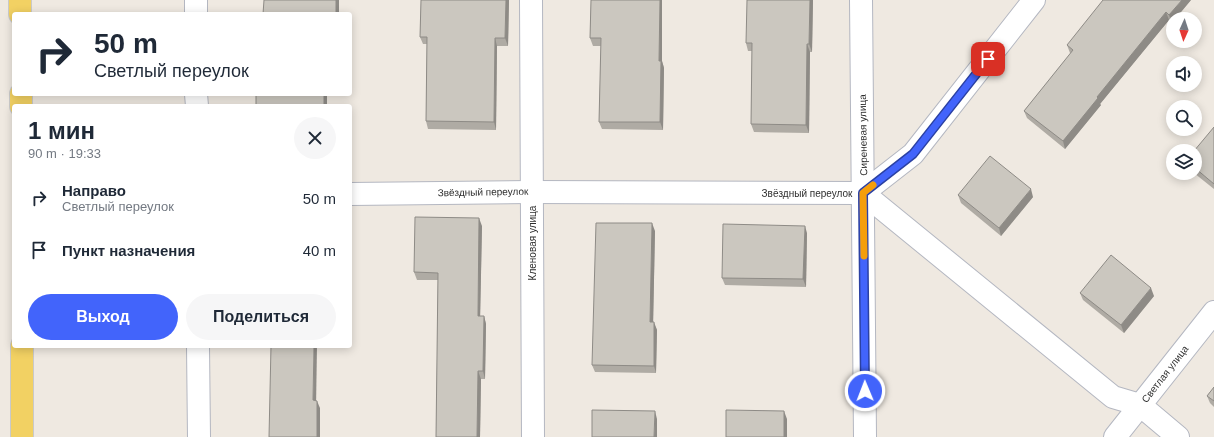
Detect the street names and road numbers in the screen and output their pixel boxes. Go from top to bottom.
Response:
street label: Сиреневая улица [857,94,869,176]
street label: Звёздный переулок [437,186,529,198]
street label: Звёздный переулок [762,188,853,199]
street label: Кленовая улица [527,205,538,280]
street label: Светлая улица [1139,343,1191,405]

